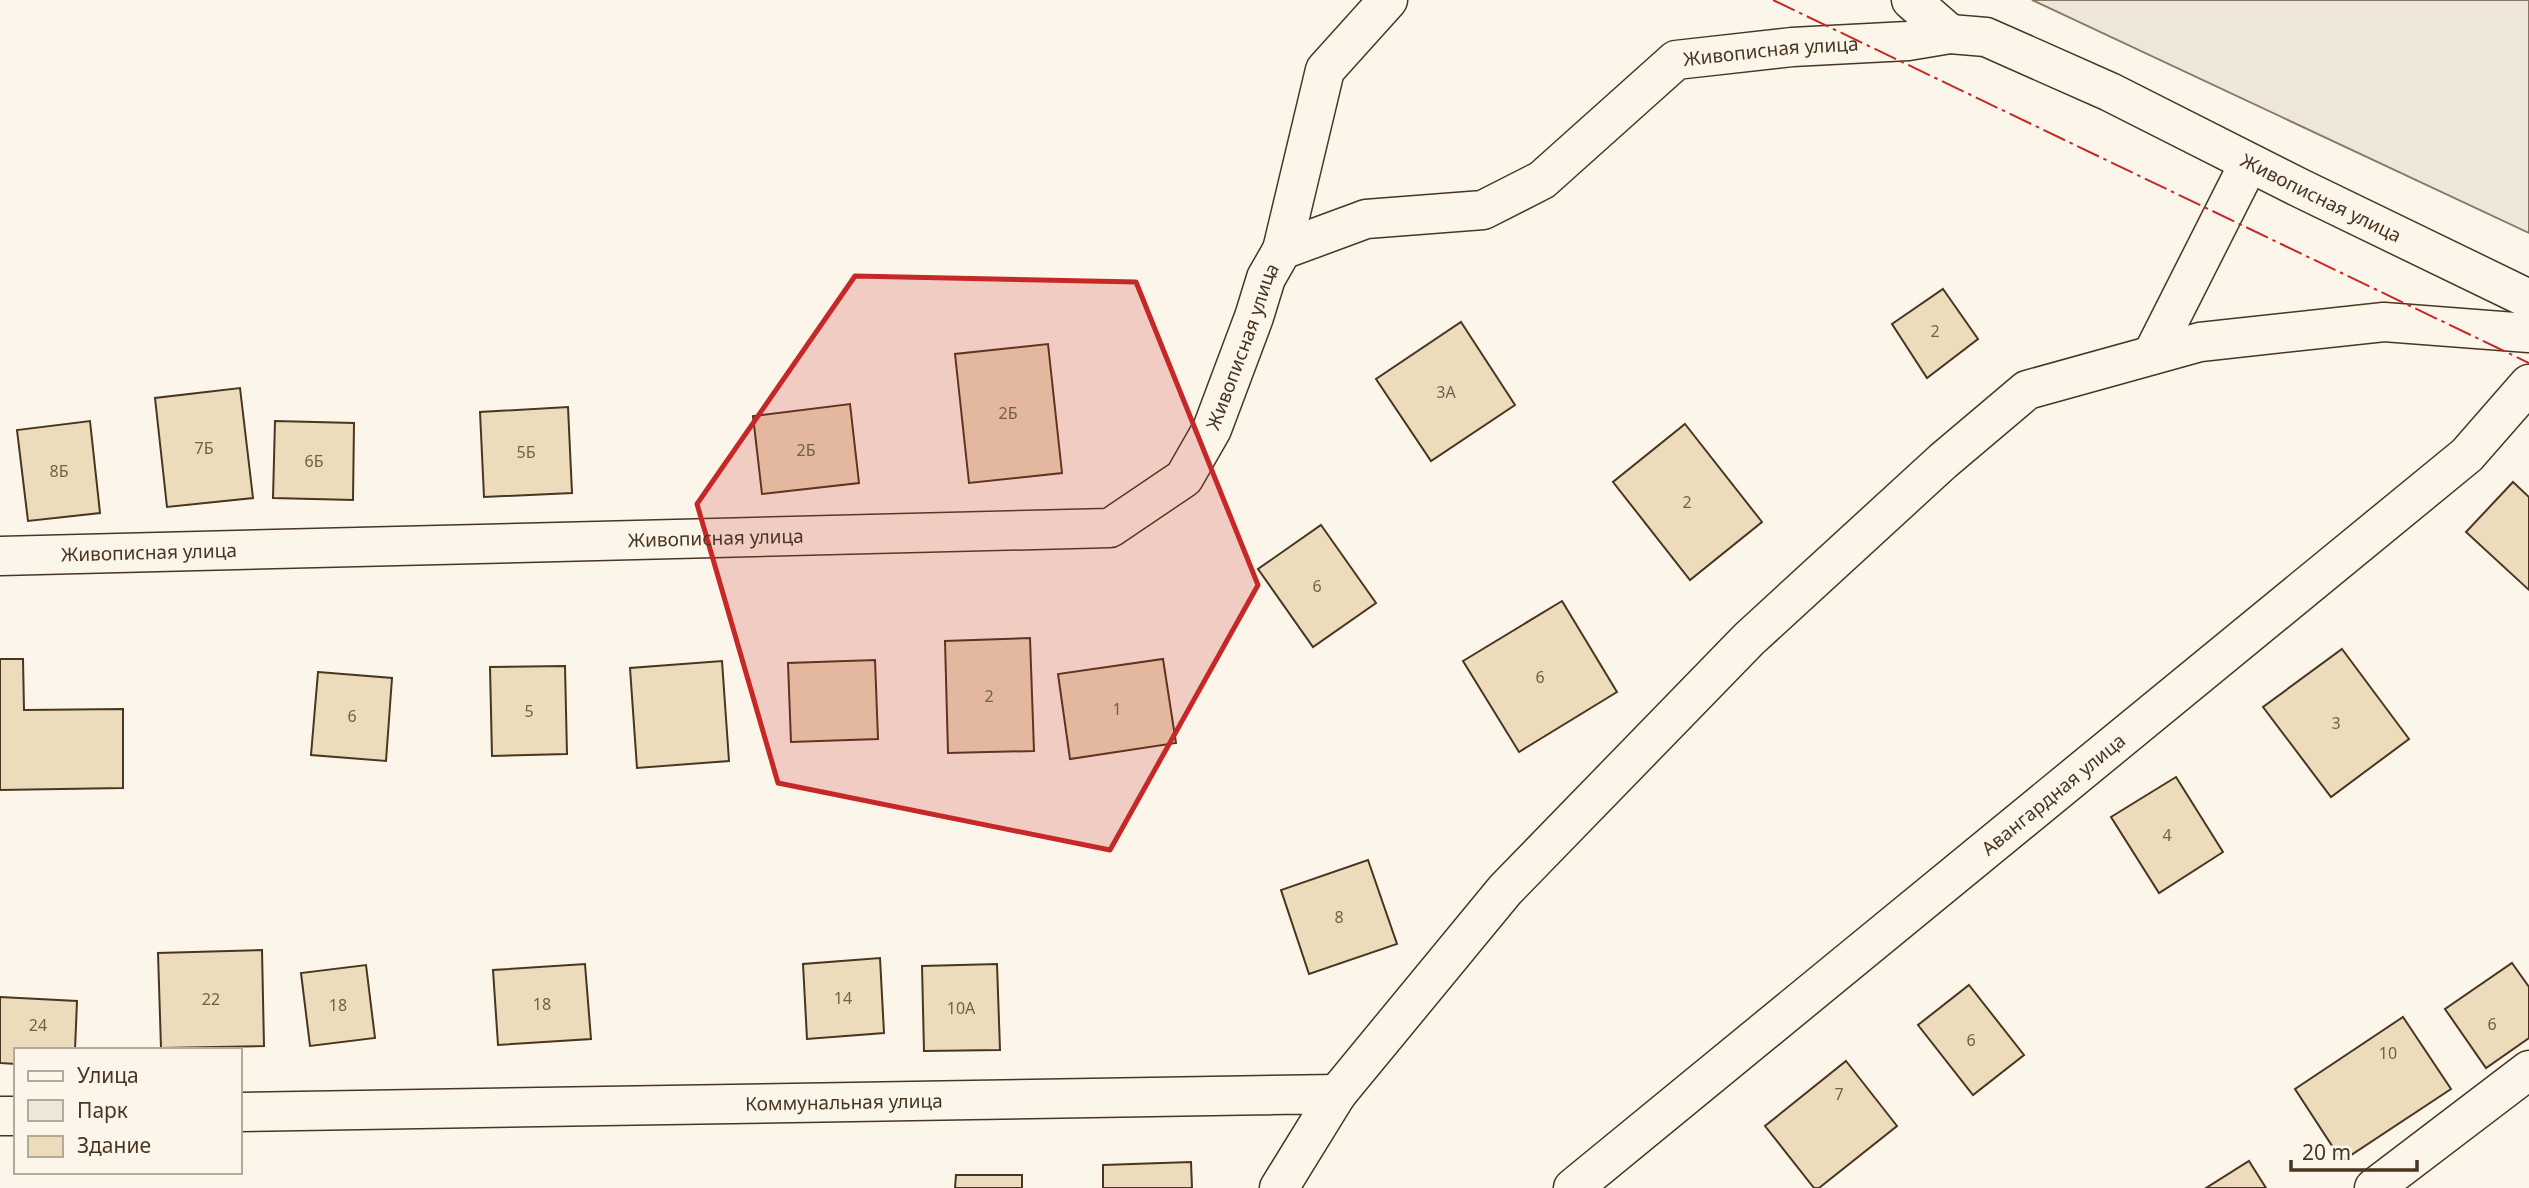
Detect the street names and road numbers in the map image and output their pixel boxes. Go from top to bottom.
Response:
street label: Живописная улица [1682,31,1859,72]
street label: Живописная улица [2236,147,2406,248]
street label: Живописная улица [1200,258,1285,434]
street label: Живописная улица [628,523,804,553]
street label: Живописная улица [61,537,237,567]
street label: Авангардная улица [1976,727,2131,861]
street label: Коммунальная улица [745,1087,943,1117]

